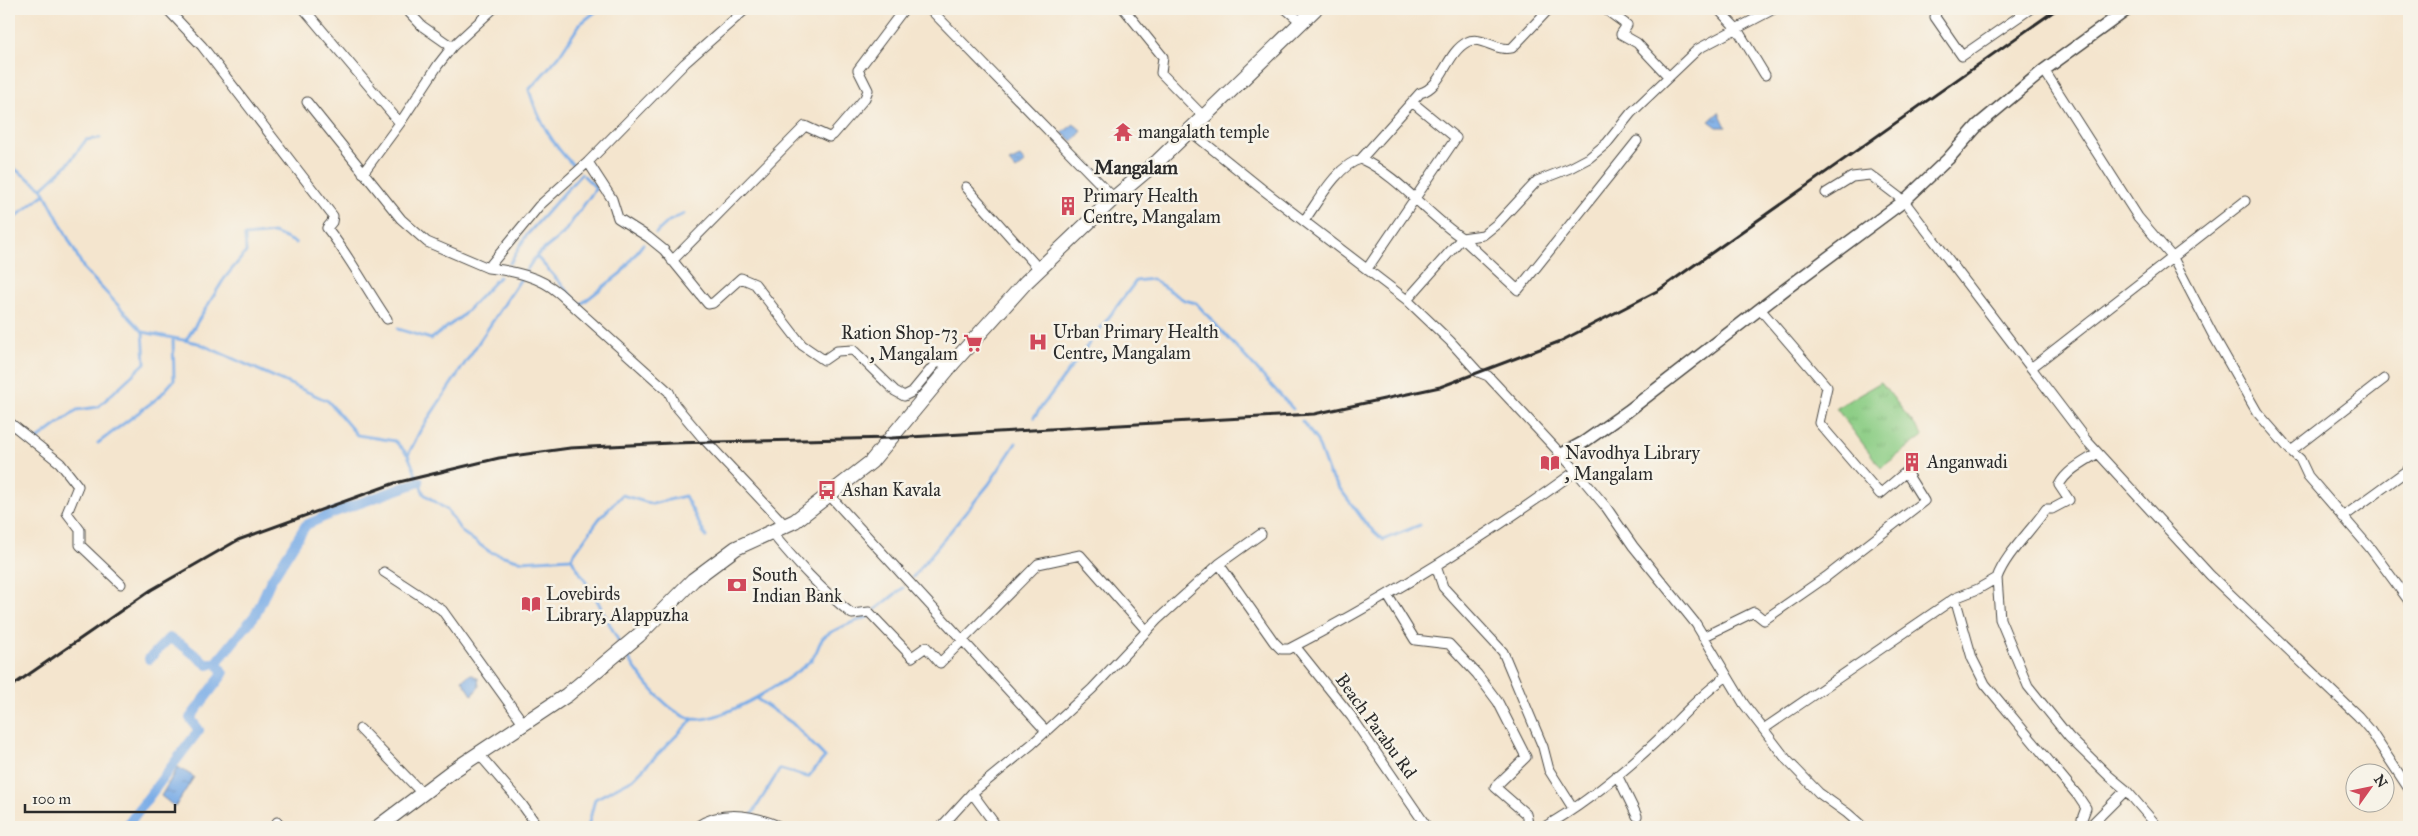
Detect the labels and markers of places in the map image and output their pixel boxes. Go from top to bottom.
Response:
temple icon: mangalath temple [1112,121,1134,143]
place label: mangalath temple [1138,121,1269,144]
place label: Primary Health Centre, Mangalam [1083,185,1221,229]
building icon: Primary Health Centre, Mangalam [1057,195,1079,217]
place label: Urban Primary Health Centre, Mangalam [1053,321,1219,365]
place label: Ration Shop-73 , Mangalam [841,322,958,366]
hospital icon: Urban Primary Health Centre, Mangalam [1027,331,1049,353]
supermarket icon: Ration Shop-73 , Mangalam [962,332,984,354]
place label: Navodhya Library , Mangalam [1564,442,1700,486]
building icon: Anganwadi [1901,451,1923,473]
place label: Anganwadi [1926,451,2008,474]
library icon: Navodhya Library , Mangalam [1539,452,1561,474]
bus stop icon: Ashan Kavala [816,479,838,501]
place label: Ashan Kavala [841,479,941,501]
place label: South Indian Bank [752,564,843,607]
bank icon: South Indian Bank [726,574,748,596]
place label: Lovebirds Library, Alappuzha [546,583,689,626]
library icon: Lovebirds Library, Alappuzha [520,593,542,615]

